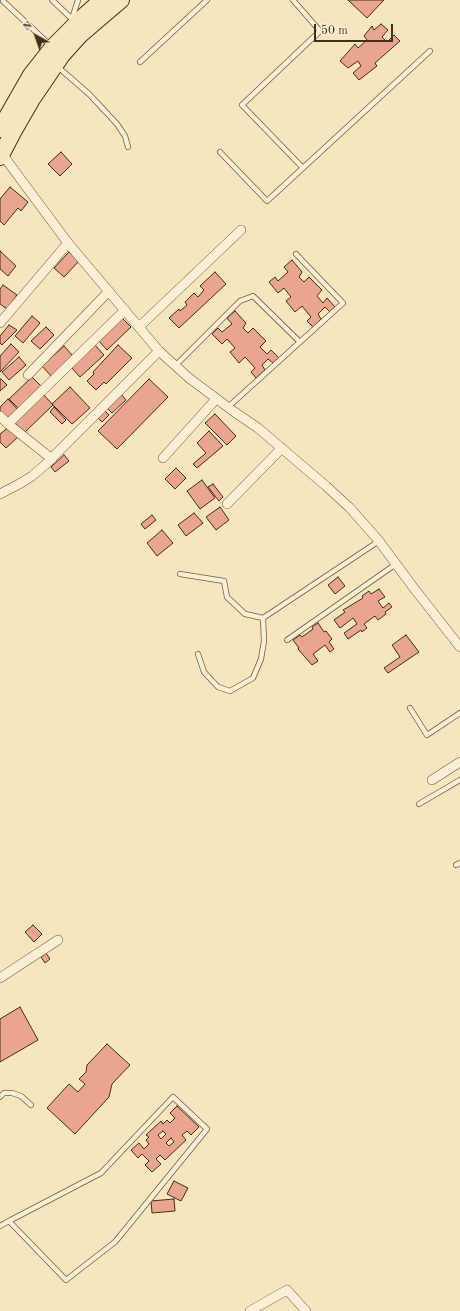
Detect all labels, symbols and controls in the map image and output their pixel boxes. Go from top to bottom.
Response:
north arrow [16,16,56,56]
scale bar [316,16,395,42]
text: N [21,20,35,33]
text: 50 m [321,25,348,37]

